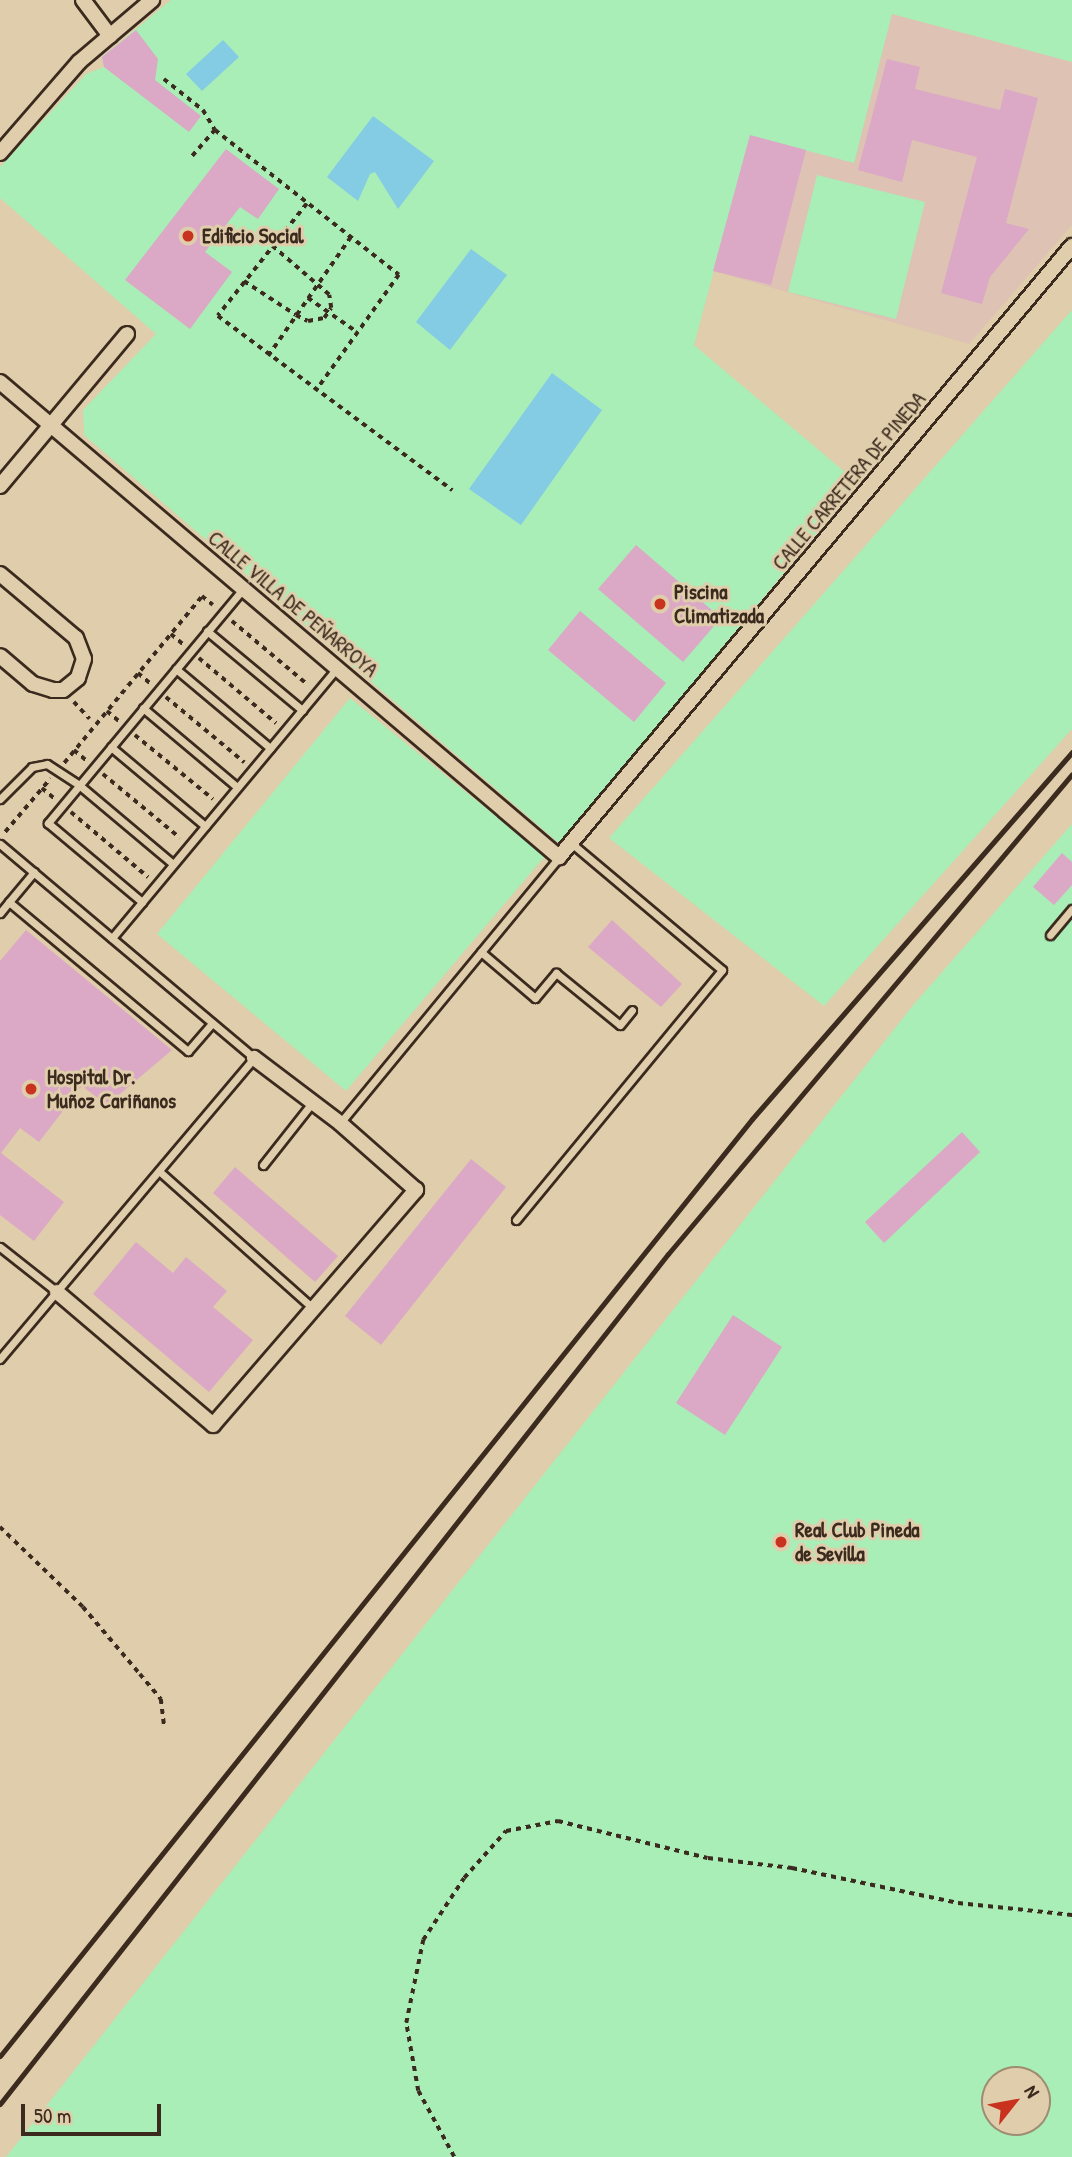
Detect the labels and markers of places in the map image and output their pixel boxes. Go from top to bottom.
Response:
place label: Edificio Social [202,223,303,249]
marker: Edificio Social [180,228,196,244]
place label: Piscina Climatizada [674,579,764,629]
marker: Piscina Climatizada [652,596,668,612]
place label: Hospital Dr. Muñoz Cariñanos [47,1064,176,1114]
marker: Hospital Dr. Muñoz Cariñanos [21,1079,41,1099]
place label: Real Club Pineda de Sevilla [795,1517,920,1567]
marker: Real Club Pineda de Sevilla [773,1534,789,1550]

